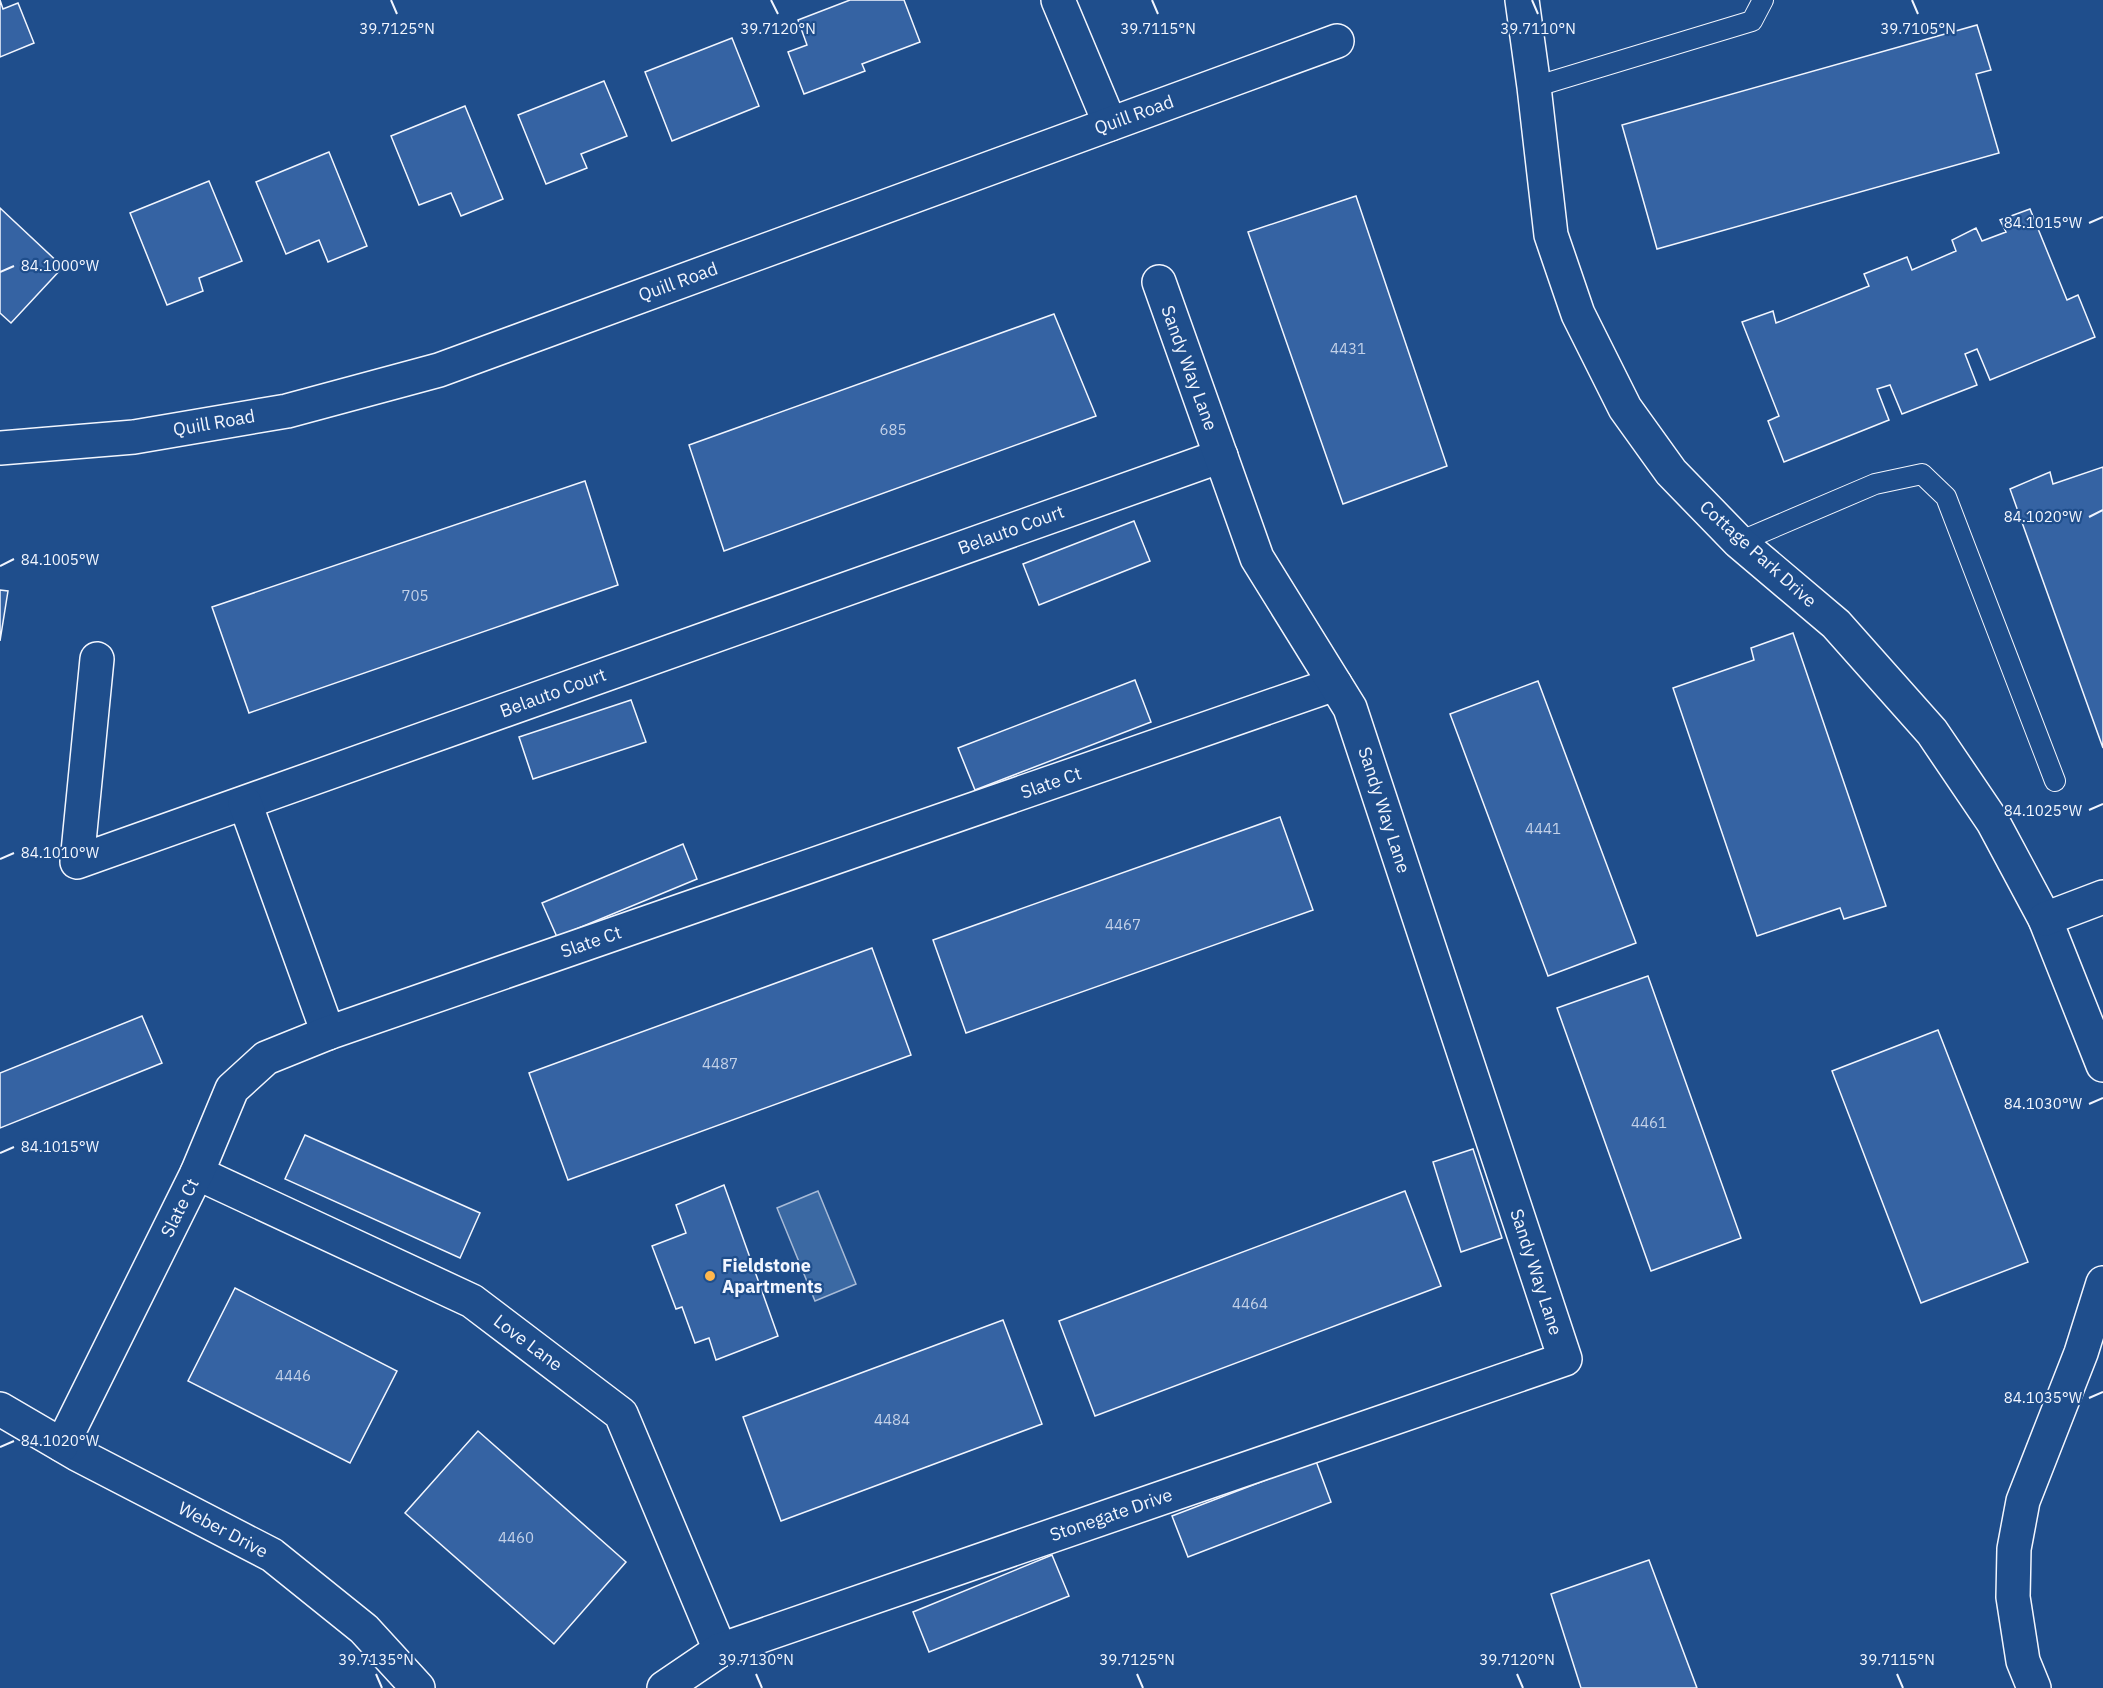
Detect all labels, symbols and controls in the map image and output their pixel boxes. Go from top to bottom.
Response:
text: 39.7125°N [359,19,435,38]
text: 39.7120°N [740,19,816,38]
text: 39.7115°N [1120,19,1196,38]
text: 39.7110°N [1500,19,1576,38]
text: 39.7105°N [1880,19,1956,38]
street label: Quill Road [1091,90,1177,139]
text: 84.1015°W [2004,213,2083,232]
text: 84.1000°W [21,256,100,275]
street label: Quill Road [635,257,721,306]
street label: Sandy Way Lane [1156,302,1223,434]
house number: 4431 [1330,339,1366,358]
street label: Quill Road [171,404,257,441]
house number: 685 [879,420,907,439]
street label: Cottage Park Drive [1695,495,1822,612]
street label: Belauto Court [955,500,1067,559]
text: 84.1020°W [2004,507,2083,526]
text: 84.1005°W [21,550,100,569]
house number: 705 [401,586,429,605]
street label: Belauto Court [497,663,609,722]
street label: Sandy Way Lane [1353,744,1416,876]
street label: Slate Ct [1017,761,1084,804]
text: 84.1025°W [2004,801,2083,820]
house number: 4441 [1525,819,1561,838]
text: 84.1010°W [21,843,100,862]
house number: 4467 [1105,915,1141,934]
street label: Slate Ct [557,920,624,963]
house number: 4487 [702,1054,738,1073]
text: 84.1030°W [2004,1094,2083,1113]
house number: 4461 [1631,1113,1667,1132]
text: 84.1015°W [21,1137,100,1156]
street label: Slate Ct [155,1174,204,1241]
street label: Sandy Way Lane [1505,1206,1568,1338]
place label: Fieldstone Apartments [722,1254,823,1298]
marker: Fieldstone Apartments [703,1269,717,1283]
house number: 4464 [1232,1294,1268,1313]
street label: Love Lane [489,1309,567,1376]
house number: 4446 [275,1366,311,1385]
text: 84.1035°W [2004,1388,2083,1407]
house number: 4484 [874,1410,910,1429]
text: 84.1020°W [21,1431,100,1450]
street label: Stonegate Drive [1047,1483,1175,1546]
street label: Weber Drive [174,1496,272,1563]
house number: 4460 [498,1528,534,1547]
text: 39.7135°N [338,1650,414,1669]
text: 39.7130°N [718,1650,794,1669]
text: 39.7125°N [1099,1650,1175,1669]
text: 39.7120°N [1479,1650,1555,1669]
text: 39.7115°N [1859,1650,1935,1669]

